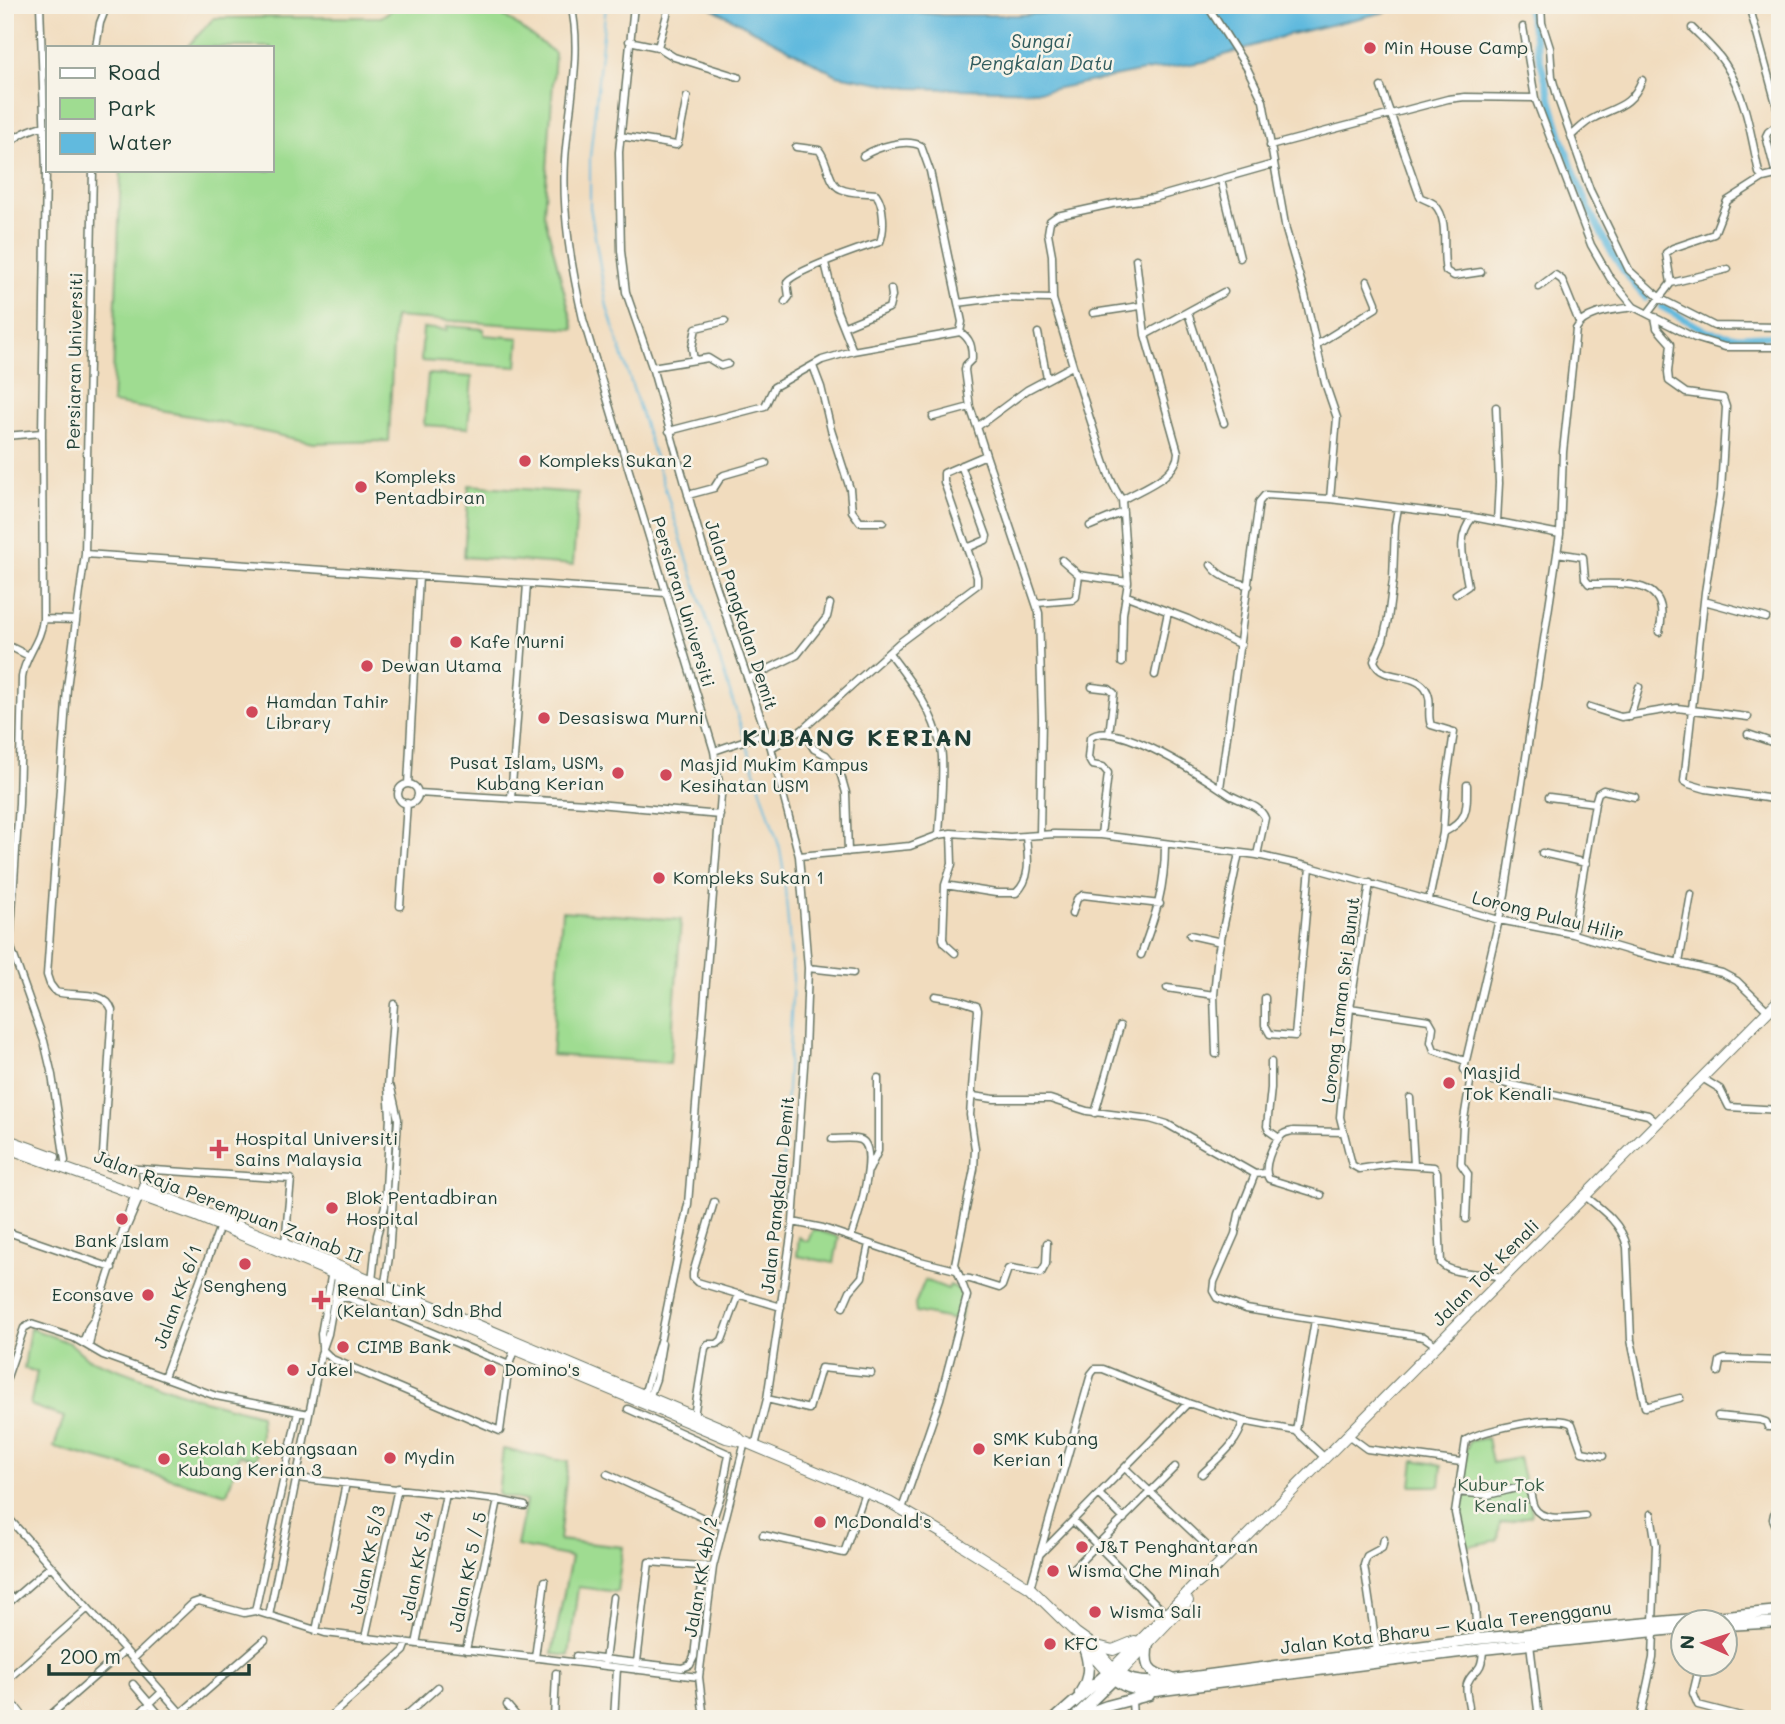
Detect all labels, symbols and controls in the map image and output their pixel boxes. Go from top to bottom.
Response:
water label: Sungai Pengkalan Datu [969,28,1113,75]
place label: Min House Camp [1384,35,1528,59]
marker: Min House Camp [1362,40,1378,56]
legend [46,46,273,172]
text: Road [108,58,160,85]
text: Park [108,94,156,121]
text: Water [108,128,172,155]
street label: Persiaran Universiti [60,272,88,450]
place label: Kompleks Sukan 2 [539,448,692,472]
marker: Kompleks Sukan 2 [517,453,533,469]
place label: Kompleks Pentadbiran [375,464,485,509]
marker: Kompleks Pentadbiran [353,479,369,495]
street label: Persiaran Universiti [647,513,721,690]
street label: Jalan Pangkalan Demit [700,516,784,713]
place label: Kafe Murni [470,629,565,653]
marker: Kafe Murni [448,634,464,650]
place label: Dewan Utama [381,653,502,677]
marker: Dewan Utama [359,658,375,674]
place label: Hamdan Tahir Library [266,689,389,734]
marker: Hamdan Tahir Library [244,704,260,720]
place label: Desasiswa Murni [558,705,704,729]
marker: Desasiswa Murni [536,710,552,726]
district label: KUBANG KERIAN [742,721,974,752]
place label: Pusat Islam, USM, Kubang Kerian [450,750,604,795]
place label: Masjid Mukim Kampus Kesihatan USM [680,752,869,797]
marker: Pusat Islam, USM, Kubang Kerian [610,765,626,781]
marker: Masjid Mukim Kampus Kesihatan USM [658,767,674,783]
place label: Kompleks Sukan 1 [673,865,824,889]
marker: Kompleks Sukan 1 [651,870,667,886]
street label: Lorong Pulau Hilir [1470,885,1627,945]
street label: Lorong Taman Sri Bunut [1315,895,1365,1104]
place label: Masjid Tok Kenali [1463,1060,1552,1105]
marker: Masjid Tok Kenali [1441,1075,1457,1091]
street label: Jalan Pangkalan Demit [755,1095,799,1295]
place label: Hospital Universiti Sains Malaysia [235,1126,398,1171]
marker: Hospital Universiti Sains Malaysia [209,1139,229,1159]
street label: Jalan Raja Perempuan Zainab II [91,1144,366,1269]
place label: Blok Pentadbiran Hospital [346,1185,498,1230]
marker: Blok Pentadbiran Hospital [324,1200,340,1216]
marker: Bank Islam [114,1211,130,1227]
street label: Jalan Tok Kenali [1427,1214,1544,1331]
place label: Bank Islam [75,1228,169,1252]
street label: Jalan KK 6/1 [147,1242,207,1352]
marker: Sengheng [237,1256,253,1272]
place label: Sengheng [203,1273,287,1297]
place label: Renal Link (Kelantan) Sdn Bhd [337,1277,502,1322]
place label: Econsave [52,1282,134,1306]
marker: Econsave [140,1287,156,1303]
marker: Renal Link (Kelantan) Sdn Bhd [311,1290,331,1310]
place label: CIMB Bank [357,1334,451,1358]
marker: CIMB Bank [335,1339,351,1355]
place label: Jakel [307,1357,353,1381]
place label: Domino's [504,1357,580,1381]
marker: Jakel [285,1362,301,1378]
marker: Domino's [482,1362,498,1378]
place label: SMK Kubang Kerian 1 [993,1426,1098,1471]
place label: Sekolah Kebangsaan Kubang Kerian 3 [178,1436,357,1481]
marker: SMK Kubang Kerian 1 [971,1441,987,1457]
place label: Mydin [404,1445,455,1469]
marker: Mydin [382,1450,398,1466]
marker: Sekolah Kebangsaan Kubang Kerian 3 [156,1451,172,1467]
park label: Kubur Tok Kenali [1457,1472,1545,1517]
street label: Jalan KK 5/3 [344,1503,390,1616]
street label: Jalan KK 5/4 [394,1509,438,1622]
place label: McDonald's [834,1509,932,1533]
street label: Jalan KK 5 / 5 [443,1510,491,1634]
marker: McDonald's [812,1514,828,1530]
street label: Jalan KK 4b/2 [678,1515,722,1639]
place label: J&T Penghantaran [1096,1534,1258,1558]
marker: J&T Penghantaran [1074,1539,1090,1555]
place label: Wisma Che Minah [1067,1558,1219,1582]
marker: Wisma Che Minah [1045,1563,1061,1579]
street label: Jalan Kota Bharu – Kuala Terengganu [1279,1595,1613,1659]
place label: Wisma Sali [1109,1599,1202,1623]
marker: Wisma Sali [1087,1604,1103,1620]
north arrow [1670,1608,1740,1678]
place label: KFC [1064,1631,1098,1655]
scale bar [49,1633,248,1677]
text: N [1674,1634,1699,1650]
marker: KFC [1042,1636,1058,1652]
text: 200 m [60,1642,121,1669]

